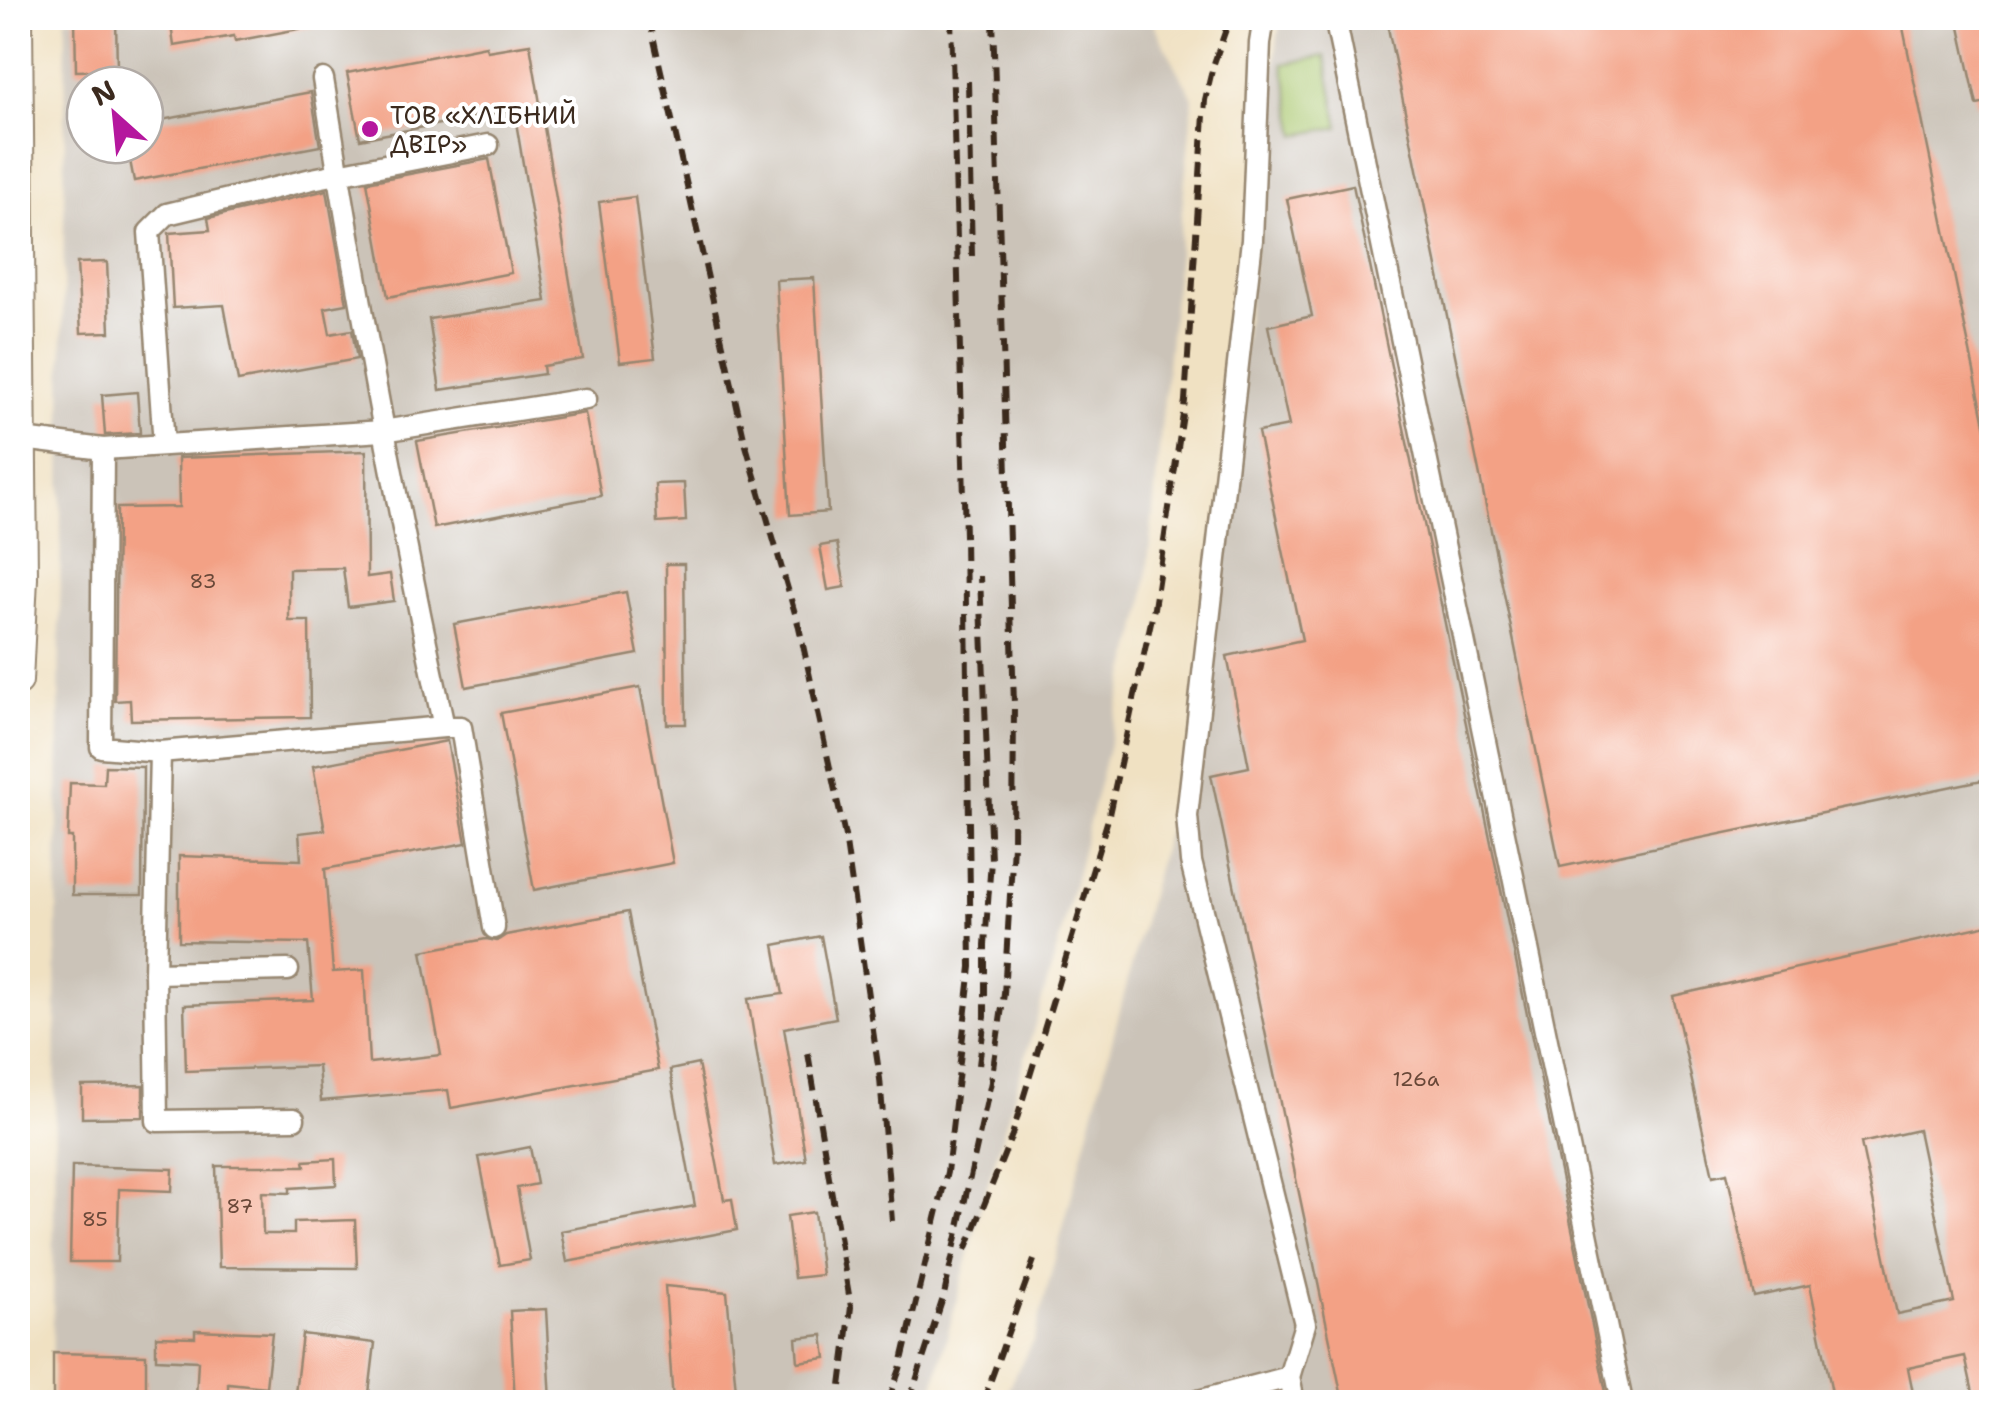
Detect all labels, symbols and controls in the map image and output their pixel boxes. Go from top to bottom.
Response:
north arrow [65,65,165,165]
text: N [85,71,122,115]
place label: ТОВ «ХЛІБНИЙ ДВІР» [390,98,577,161]
marker: ТОВ «ХЛІБНИЙ ДВІР» [359,118,381,140]
house number: 83 [190,568,216,594]
house number: 126а [1393,1066,1440,1092]
house number: 87 [227,1193,253,1219]
house number: 85 [82,1206,108,1232]

